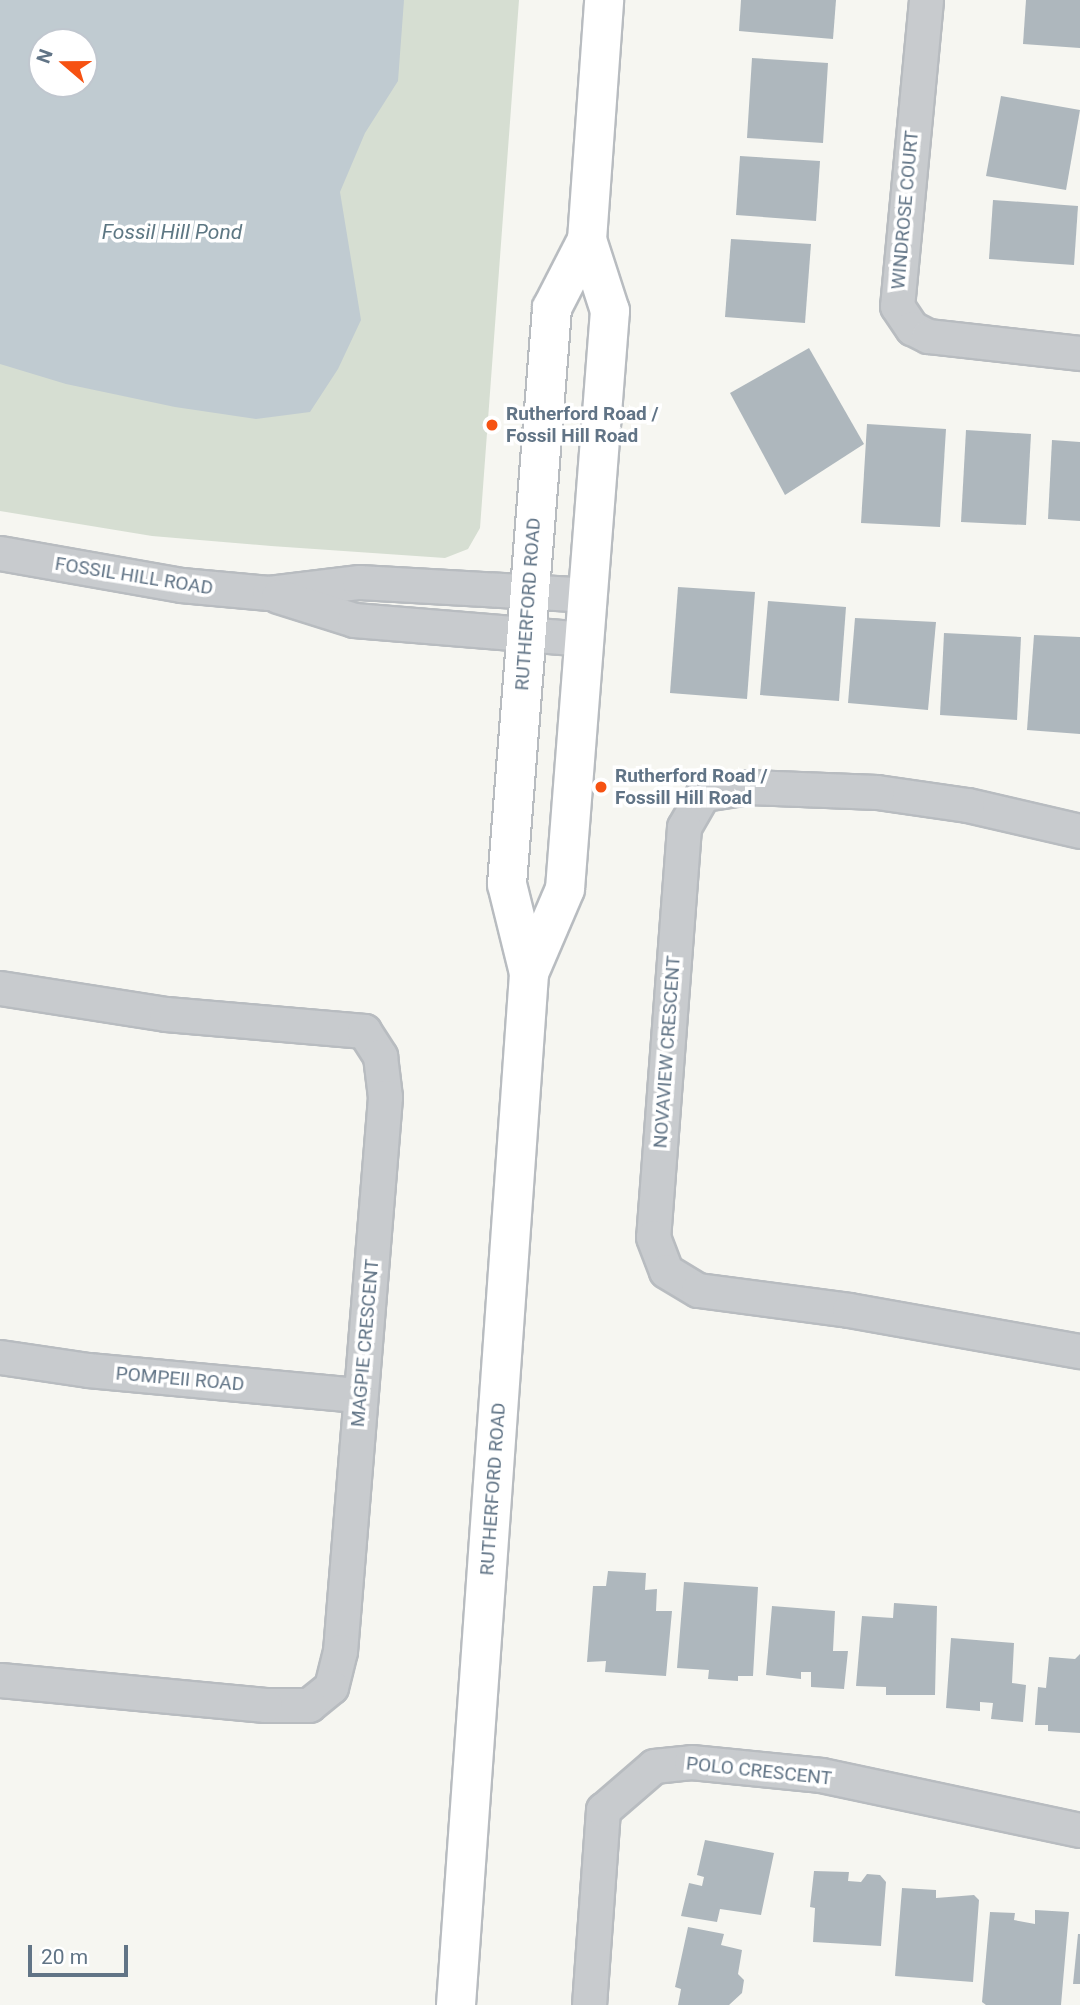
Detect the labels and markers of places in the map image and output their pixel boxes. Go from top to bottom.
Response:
place label: Rutherford Road / Fossil Hill Road [506,403,659,447]
marker: Rutherford Road / Fossil Hill Road [484,417,500,433]
place label: Rutherford Road / Fossill Hill Road [615,765,768,809]
marker: Rutherford Road / Fossill Hill Road [593,779,609,795]

